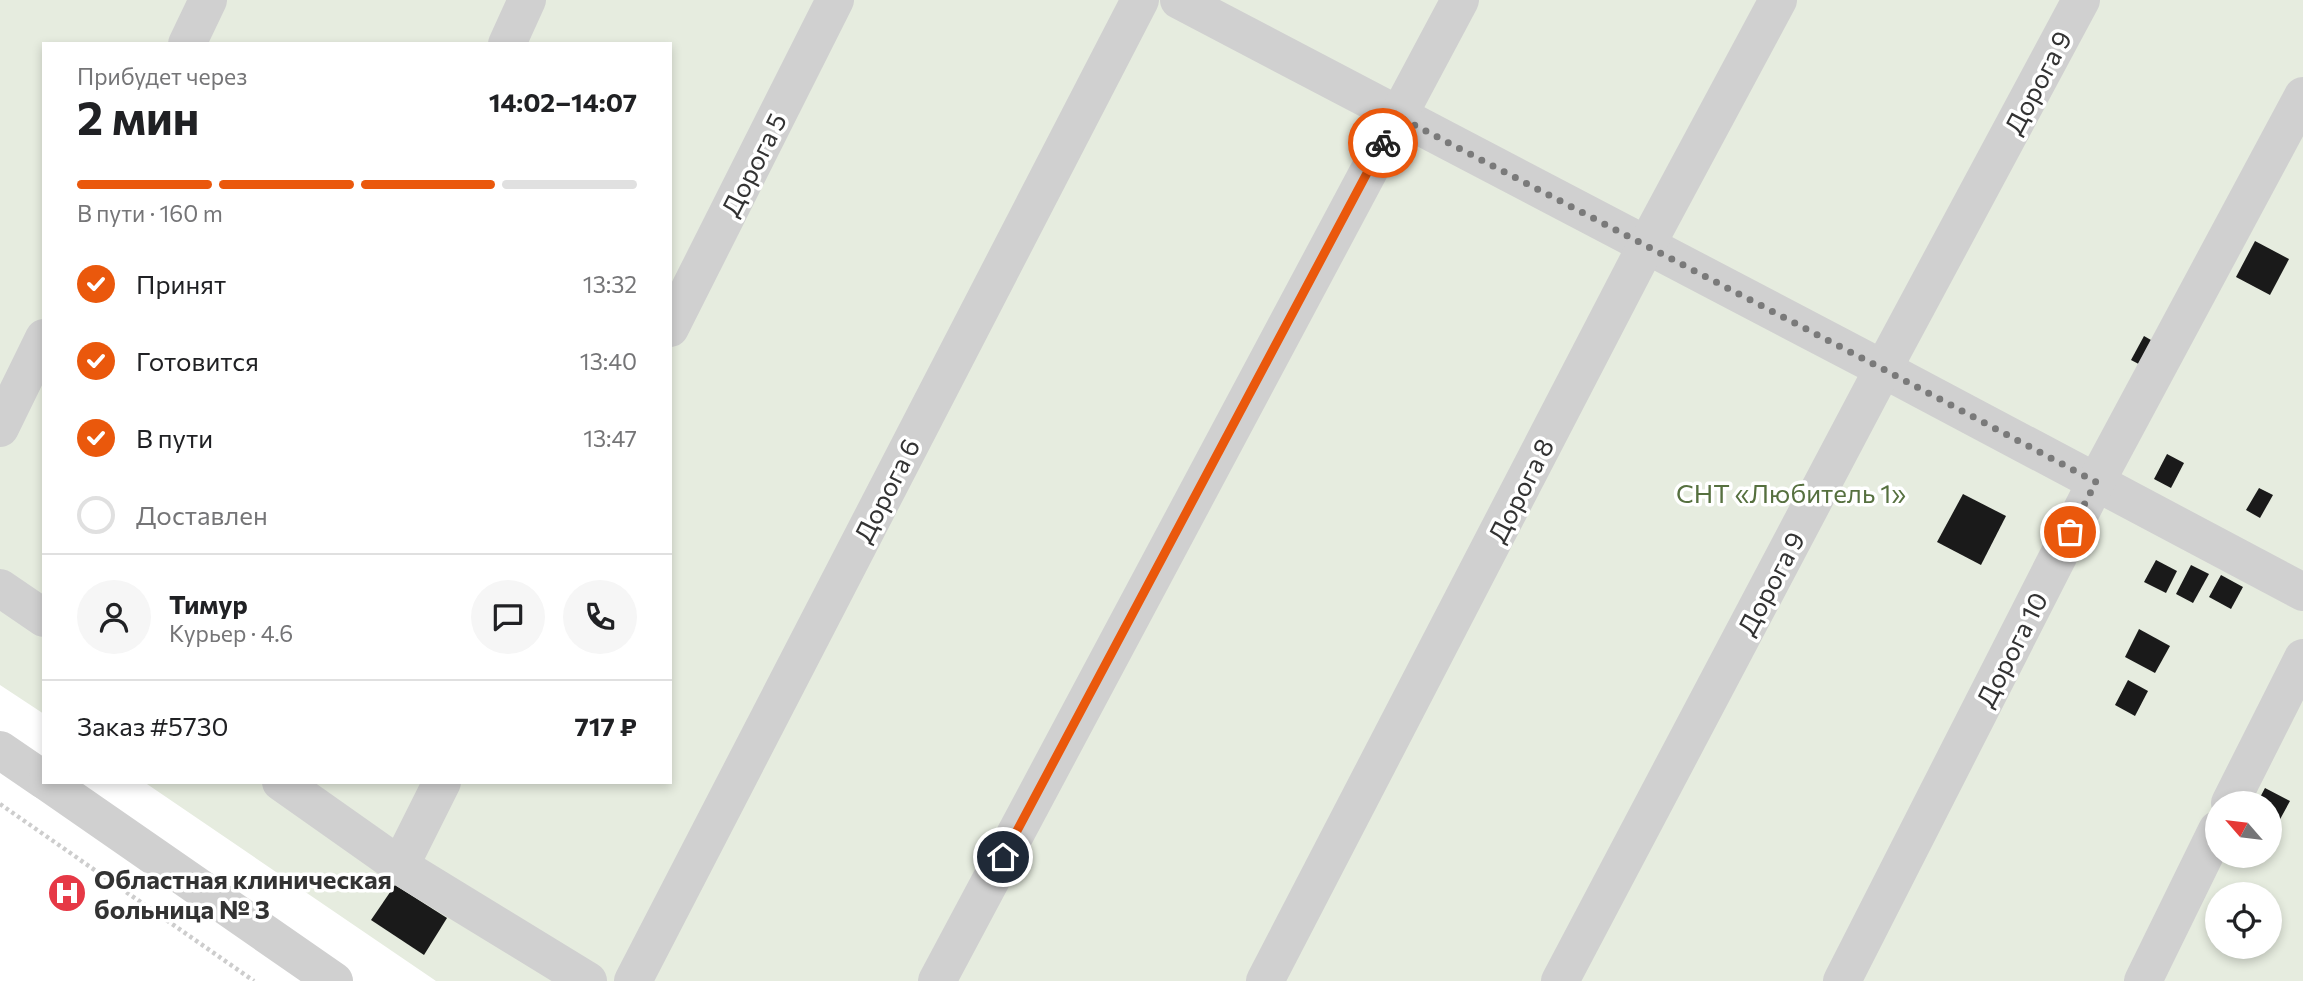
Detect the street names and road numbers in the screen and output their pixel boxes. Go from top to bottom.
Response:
street label: Дорога 9 [1997,25,2077,139]
street label: Дорога 5 [714,107,792,221]
street label: Дорога 6 [847,433,925,547]
street label: Дорога 8 [1481,433,1559,547]
street label: Дорога 9 [1730,526,1810,640]
street label: Дорога 10 [1969,586,2053,712]

